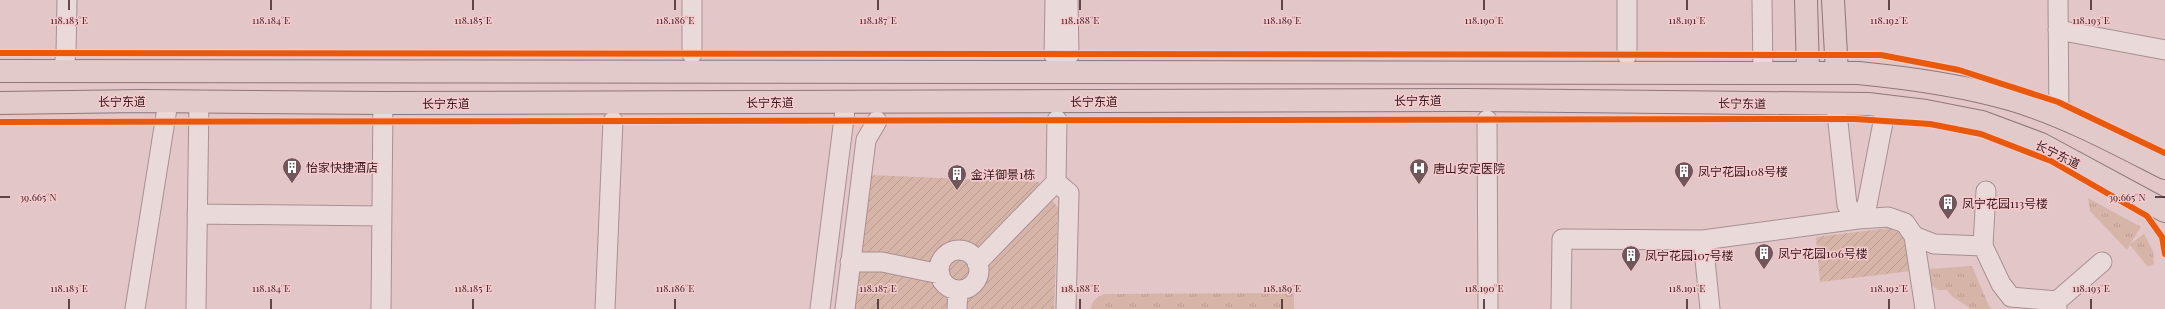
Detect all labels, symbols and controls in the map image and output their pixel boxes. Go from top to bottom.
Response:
text: 118.183°E [50,13,88,27]
text: 118.184°E [252,13,290,27]
text: 118.185°E [454,13,492,27]
text: 118.186°E [656,13,694,27]
text: 118.187°E [859,13,897,27]
text: 118.188°E [1061,13,1099,27]
text: 118.189°E [1263,13,1301,27]
text: 118.190°E [1464,13,1504,27]
text: 118.191°E [1669,13,1705,27]
text: 118.192°E [1870,13,1908,27]
text: 118.193°E [2072,13,2110,27]
street label: 长宁东道 [1394,92,1442,108]
street label: 长宁东道 [98,93,146,109]
street label: 长宁东道 [1070,93,1118,109]
street label: 长宁东道 [746,94,794,110]
street label: 长宁东道 [422,95,470,111]
street label: 长宁东道 [1718,95,1766,111]
street label: 长宁东道 [2033,136,2083,172]
building icon: 怡家快捷酒店 [281,156,303,184]
hospital icon: 唐山安定医院 [1408,157,1430,185]
place label: 怡家快捷酒店 [306,159,378,175]
place label: 唐山安定医院 [1433,160,1505,176]
building icon: 凤宁花园108号楼 [1673,160,1695,188]
building icon: 金洋御景1栋 [946,163,968,191]
place label: 凤宁花园108号楼 [1698,163,1788,179]
place label: 金洋御景1栋 [971,166,1035,182]
text: 39.665°N [20,190,56,204]
text: 39.665°N [2109,190,2145,204]
building icon: 凤宁花园113号楼 [1937,192,1959,220]
place label: 凤宁花园113号楼 [1962,195,2048,211]
building icon: 凤宁花园106号楼 [1753,242,1775,270]
building icon: 凤宁花园107号楼 [1620,244,1642,272]
place label: 凤宁花园106号楼 [1778,245,1868,261]
place label: 凤宁花园107号楼 [1645,247,1734,263]
text: 118.183°E [50,281,88,295]
text: 118.184°E [252,281,290,295]
text: 118.185°E [454,281,492,295]
text: 118.186°E [656,281,694,295]
text: 118.187°E [859,281,897,295]
text: 118.188°E [1061,281,1099,295]
text: 118.189°E [1263,281,1301,295]
text: 118.190°E [1464,281,1504,295]
text: 118.191°E [1669,281,1705,295]
text: 118.192°E [1870,281,1908,295]
text: 118.193°E [2072,281,2110,295]

